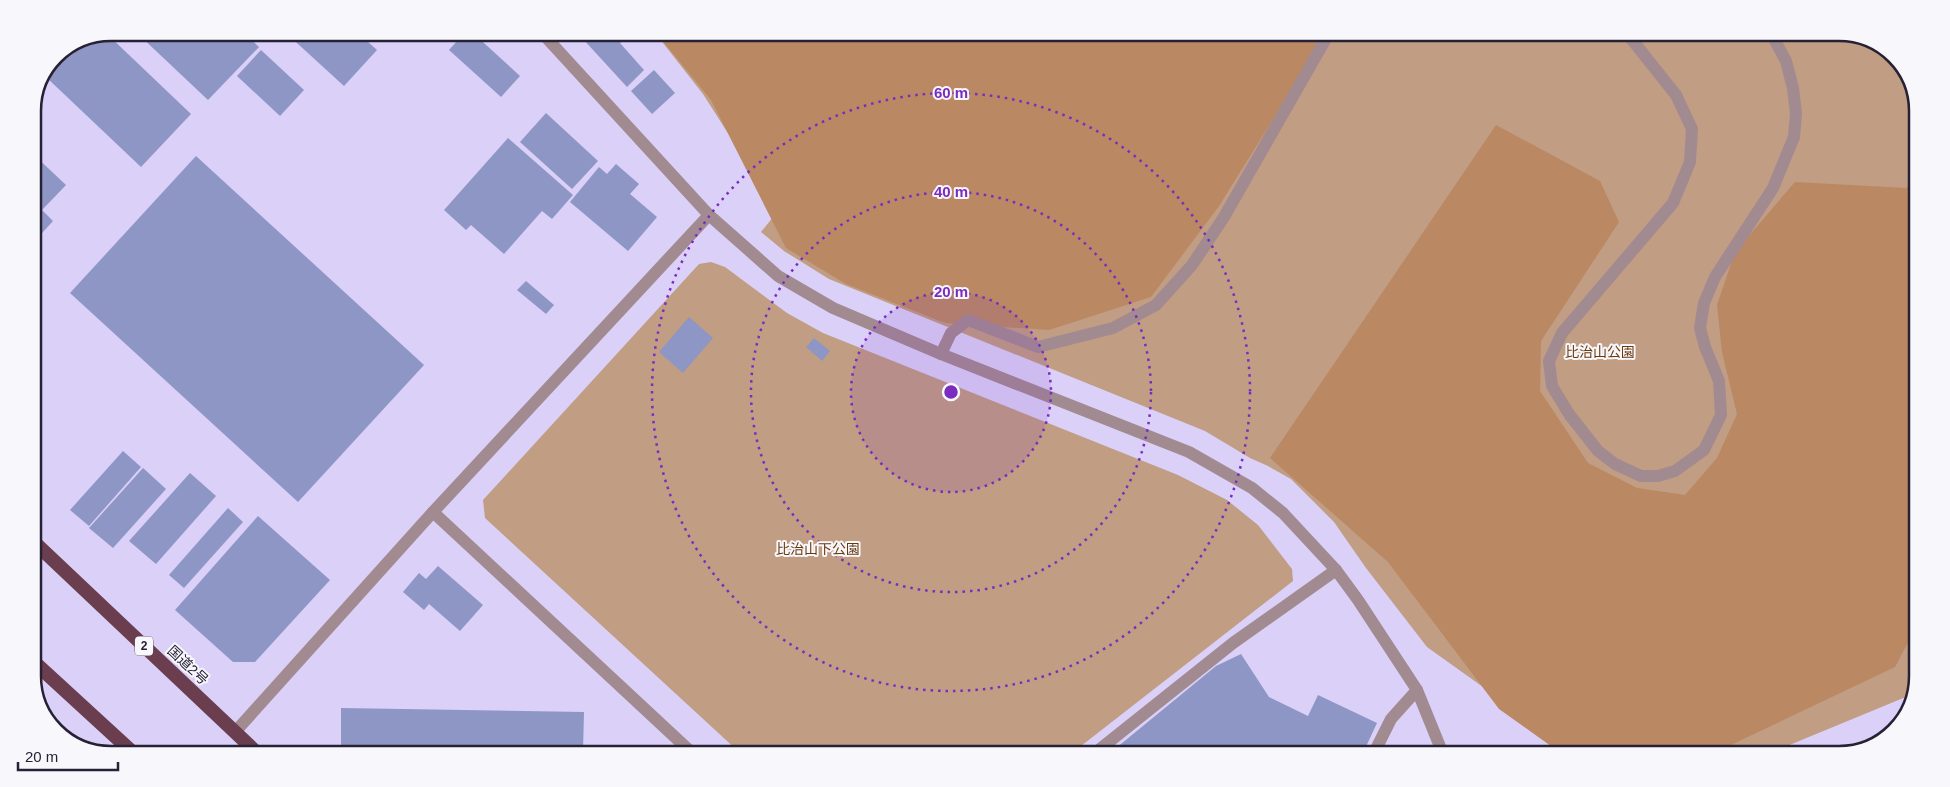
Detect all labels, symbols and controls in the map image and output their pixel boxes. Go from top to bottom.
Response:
text: 60 m [934,84,968,101]
text: 40 m [934,183,968,200]
text: 20 m [934,283,968,300]
park label: 比治山公園 [1565,344,1635,360]
centre of rings [942,383,960,401]
park label: 比治山下公園 [776,541,860,557]
road number: 2 [135,636,153,656]
street label: 国道2号 [164,642,212,688]
scale bar [18,740,118,772]
text: 20 m [25,748,58,765]

